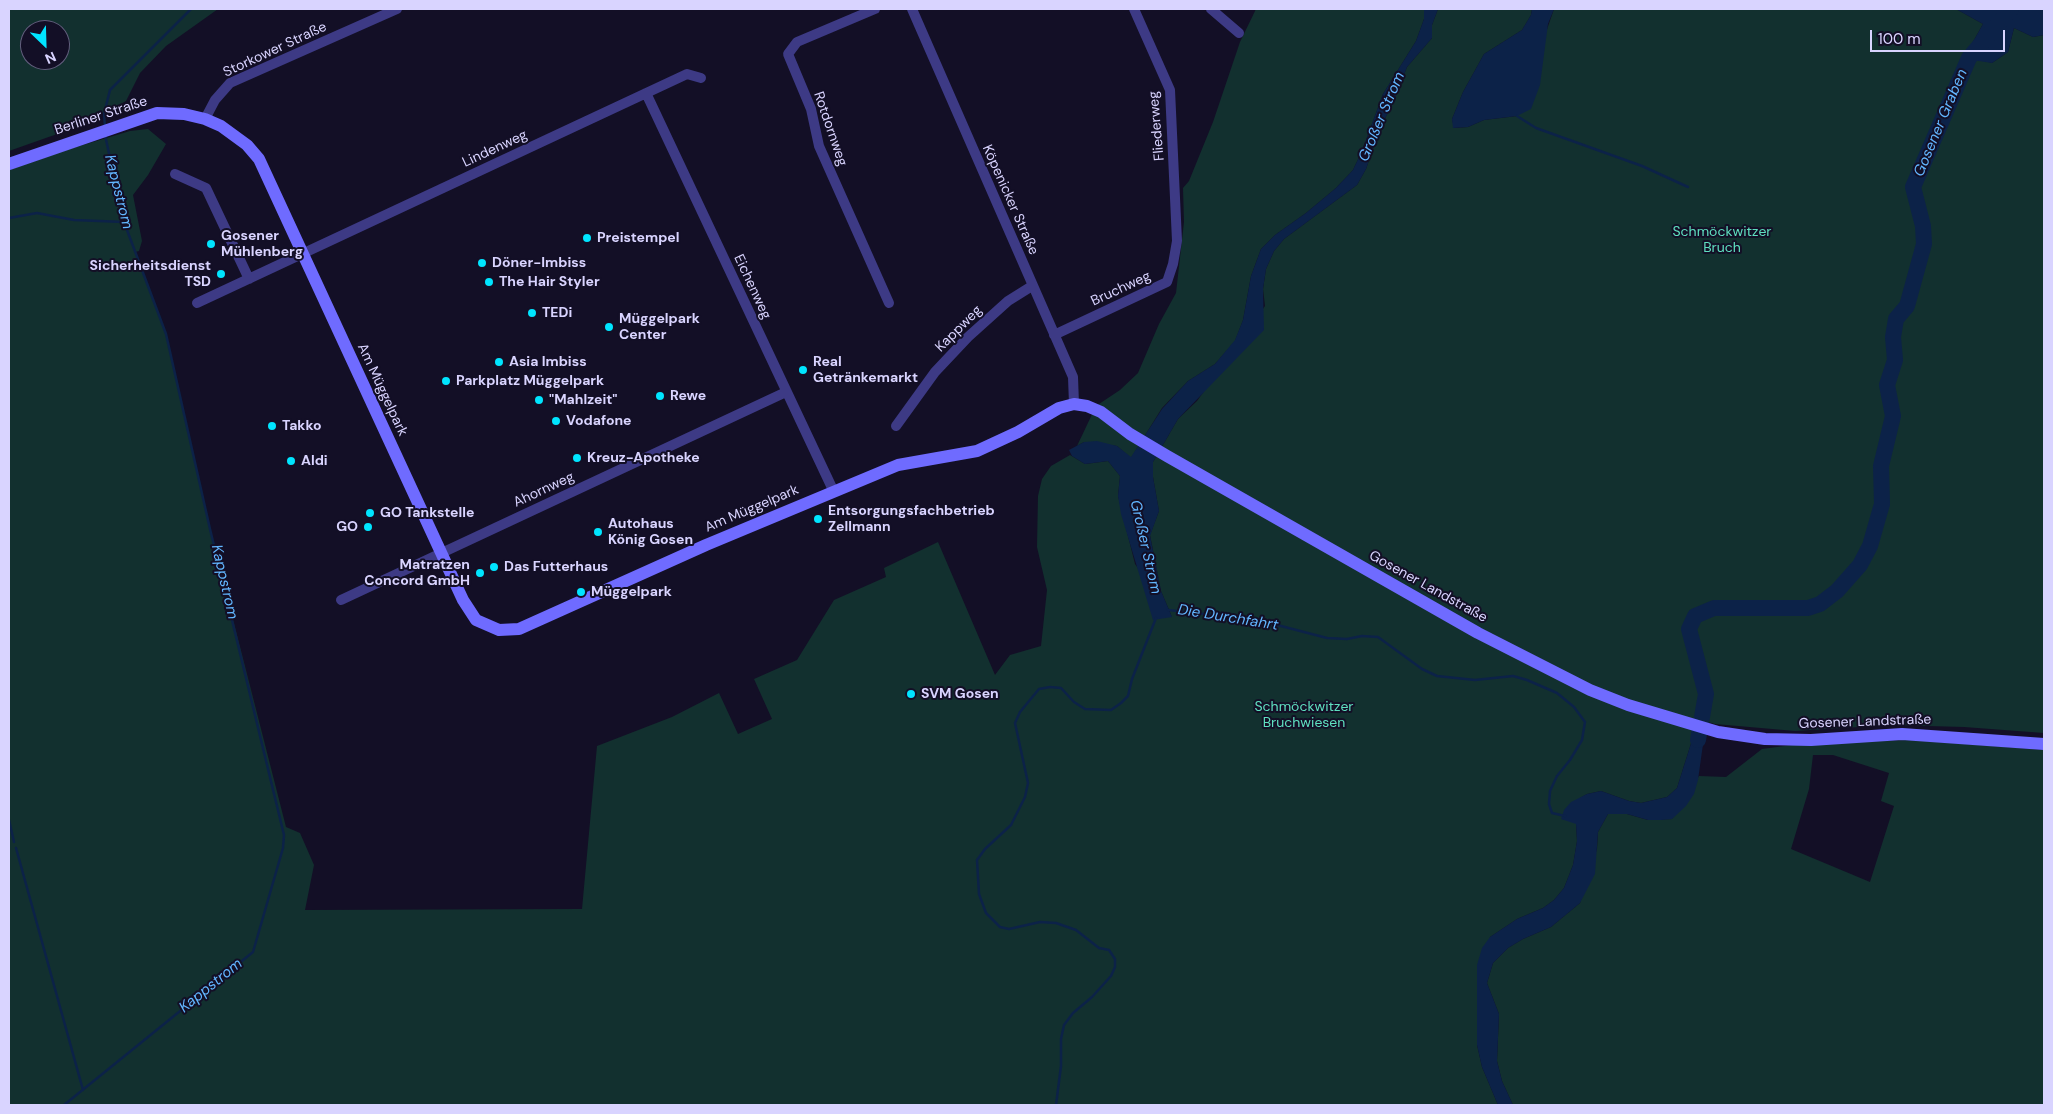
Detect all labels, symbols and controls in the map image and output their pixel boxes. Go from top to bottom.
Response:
street label: Storkower Straße [221,19,329,81]
north arrow [20,20,70,70]
scale bar [1873,20,2008,52]
text: 100 m [1878,29,1921,49]
text: N [42,47,59,68]
water label: Gosener Graben [1910,67,1972,179]
water label: Großer Strom [1355,69,1409,165]
street label: Rotdornweg [809,90,851,168]
street label: Fliederweg [1146,90,1168,162]
street label: Berliner Straße [53,93,149,139]
street label: Lindenweg [460,127,530,171]
street label: Köpenicker Straße [978,142,1042,258]
water label: Kappstrom [100,153,136,231]
park label: Schmöckwitzer Bruch [1672,224,1772,256]
place label: Gosener Mühlenberg [221,228,303,260]
place label: Preistempel [597,230,680,246]
marker: Preistempel [581,232,593,244]
marker: Gosener Mühlenberg [205,238,217,250]
street label: Eichenweg [730,252,774,322]
place label: Döner-Imbiss [492,255,586,271]
marker: Döner-Imbiss [476,257,488,269]
place label: Sicherheitsdienst TSD [90,258,211,290]
marker: Sicherheitsdienst TSD [215,268,227,280]
street label: Bruchweg [1089,268,1153,310]
place label: The Hair Styler [499,274,600,290]
marker: The Hair Styler [483,276,495,288]
street label: Kappweg [932,302,986,356]
place label: TEDi [542,305,572,321]
marker: TEDi [526,307,538,319]
place label: Müggelpark Center [619,311,700,344]
marker: Müggelpark Center [603,321,615,333]
street label: Am Müggelpark [353,341,411,439]
place label: Asia Imbiss [509,354,587,370]
place label: Real Getränkemarkt [813,354,918,387]
marker: Asia Imbiss [493,356,505,368]
marker: Real Getränkemarkt [797,364,809,376]
place label: Parkplatz Müggelpark [456,373,604,389]
marker: Parkplatz Müggelpark [440,375,452,387]
place label: Rewe [670,388,706,404]
marker: Rewe [654,390,666,402]
place label: "Mahlzeit" [549,392,617,408]
marker: "Mahlzeit" [533,394,545,406]
place label: Vodafone [566,413,631,429]
marker: Vodafone [550,415,562,427]
place label: Takko [282,418,321,434]
marker: Takko [266,420,278,432]
place label: Kreuz-Apotheke [587,450,700,466]
marker: Kreuz-Apotheke [571,452,583,464]
place label: Aldi [301,453,328,469]
marker: Aldi [285,455,297,467]
street label: Ahornweg [511,469,577,511]
street label: Am Müggelpark [703,482,801,536]
water label: Großer Strom [1125,498,1165,596]
place label: Entsorgungsfachbetrieb Zellmann [828,503,995,536]
place label: GO Tankstelle [380,505,474,521]
marker: GO Tankstelle [364,507,376,519]
marker: Entsorgungsfachbetrieb Zellmann [812,513,824,525]
place label: Autohaus König Gosen [608,516,693,548]
place label: GO [336,519,358,535]
marker: GO [362,521,374,533]
marker: Autohaus König Gosen [592,526,604,538]
water label: Kappstrom [207,543,241,621]
street label: Gosener Landstraße [1366,548,1490,626]
place label: Matratzen Concord GmbH [364,557,470,590]
place label: Das Futterhaus [504,559,608,575]
marker: Das Futterhaus [488,561,500,573]
marker: Matratzen Concord GmbH [474,567,486,579]
place label: Müggelpark [591,584,672,600]
marker: Müggelpark [575,586,587,598]
water label: Die Durchfahrt [1176,601,1280,635]
place label: SVM Gosen [921,686,999,702]
marker: SVM Gosen [905,688,917,700]
park label: Schmöckwitzer Bruchwiesen [1254,699,1354,732]
street label: Gosener Landstraße [1798,711,1932,733]
water label: Kappstrom [176,955,246,1017]

